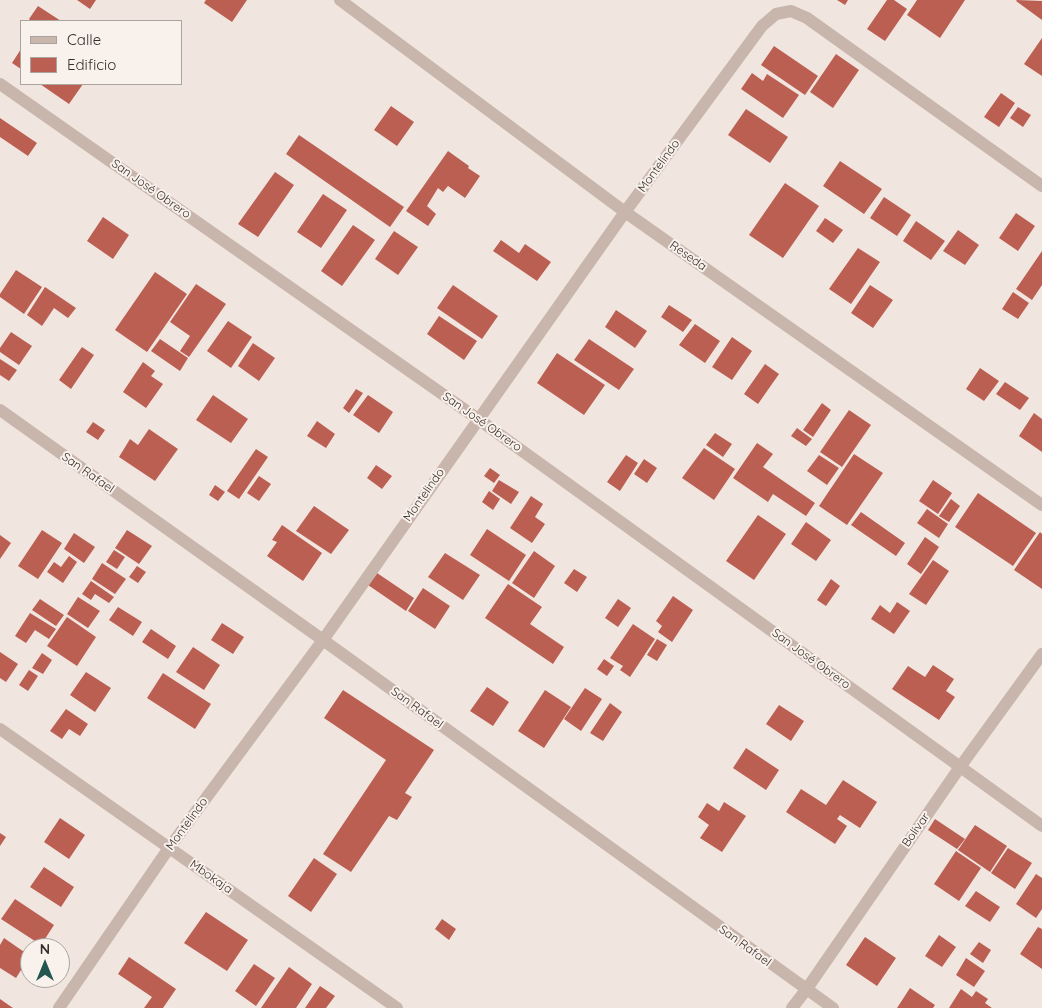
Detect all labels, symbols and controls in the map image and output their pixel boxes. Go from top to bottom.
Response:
legend [20,20,182,85]
text: Calle [67,30,101,49]
text: Edificio [67,55,116,74]
street label: Montelindo [635,137,683,195]
street label: San José Obrero [109,156,193,222]
street label: Reseda [667,238,709,274]
street label: San José Obrero [440,389,524,455]
street label: San Rafael [59,450,117,496]
street label: Montelindo [400,466,448,524]
street label: San José Obrero [769,626,853,692]
street label: San Rafael [388,684,446,732]
street label: Montelindo [163,795,211,853]
street label: Bolivar [899,810,933,850]
street label: Mbokaja [187,857,235,897]
street label: San Rafael [716,922,774,970]
north arrow [20,938,70,988]
text: N [40,940,50,958]

